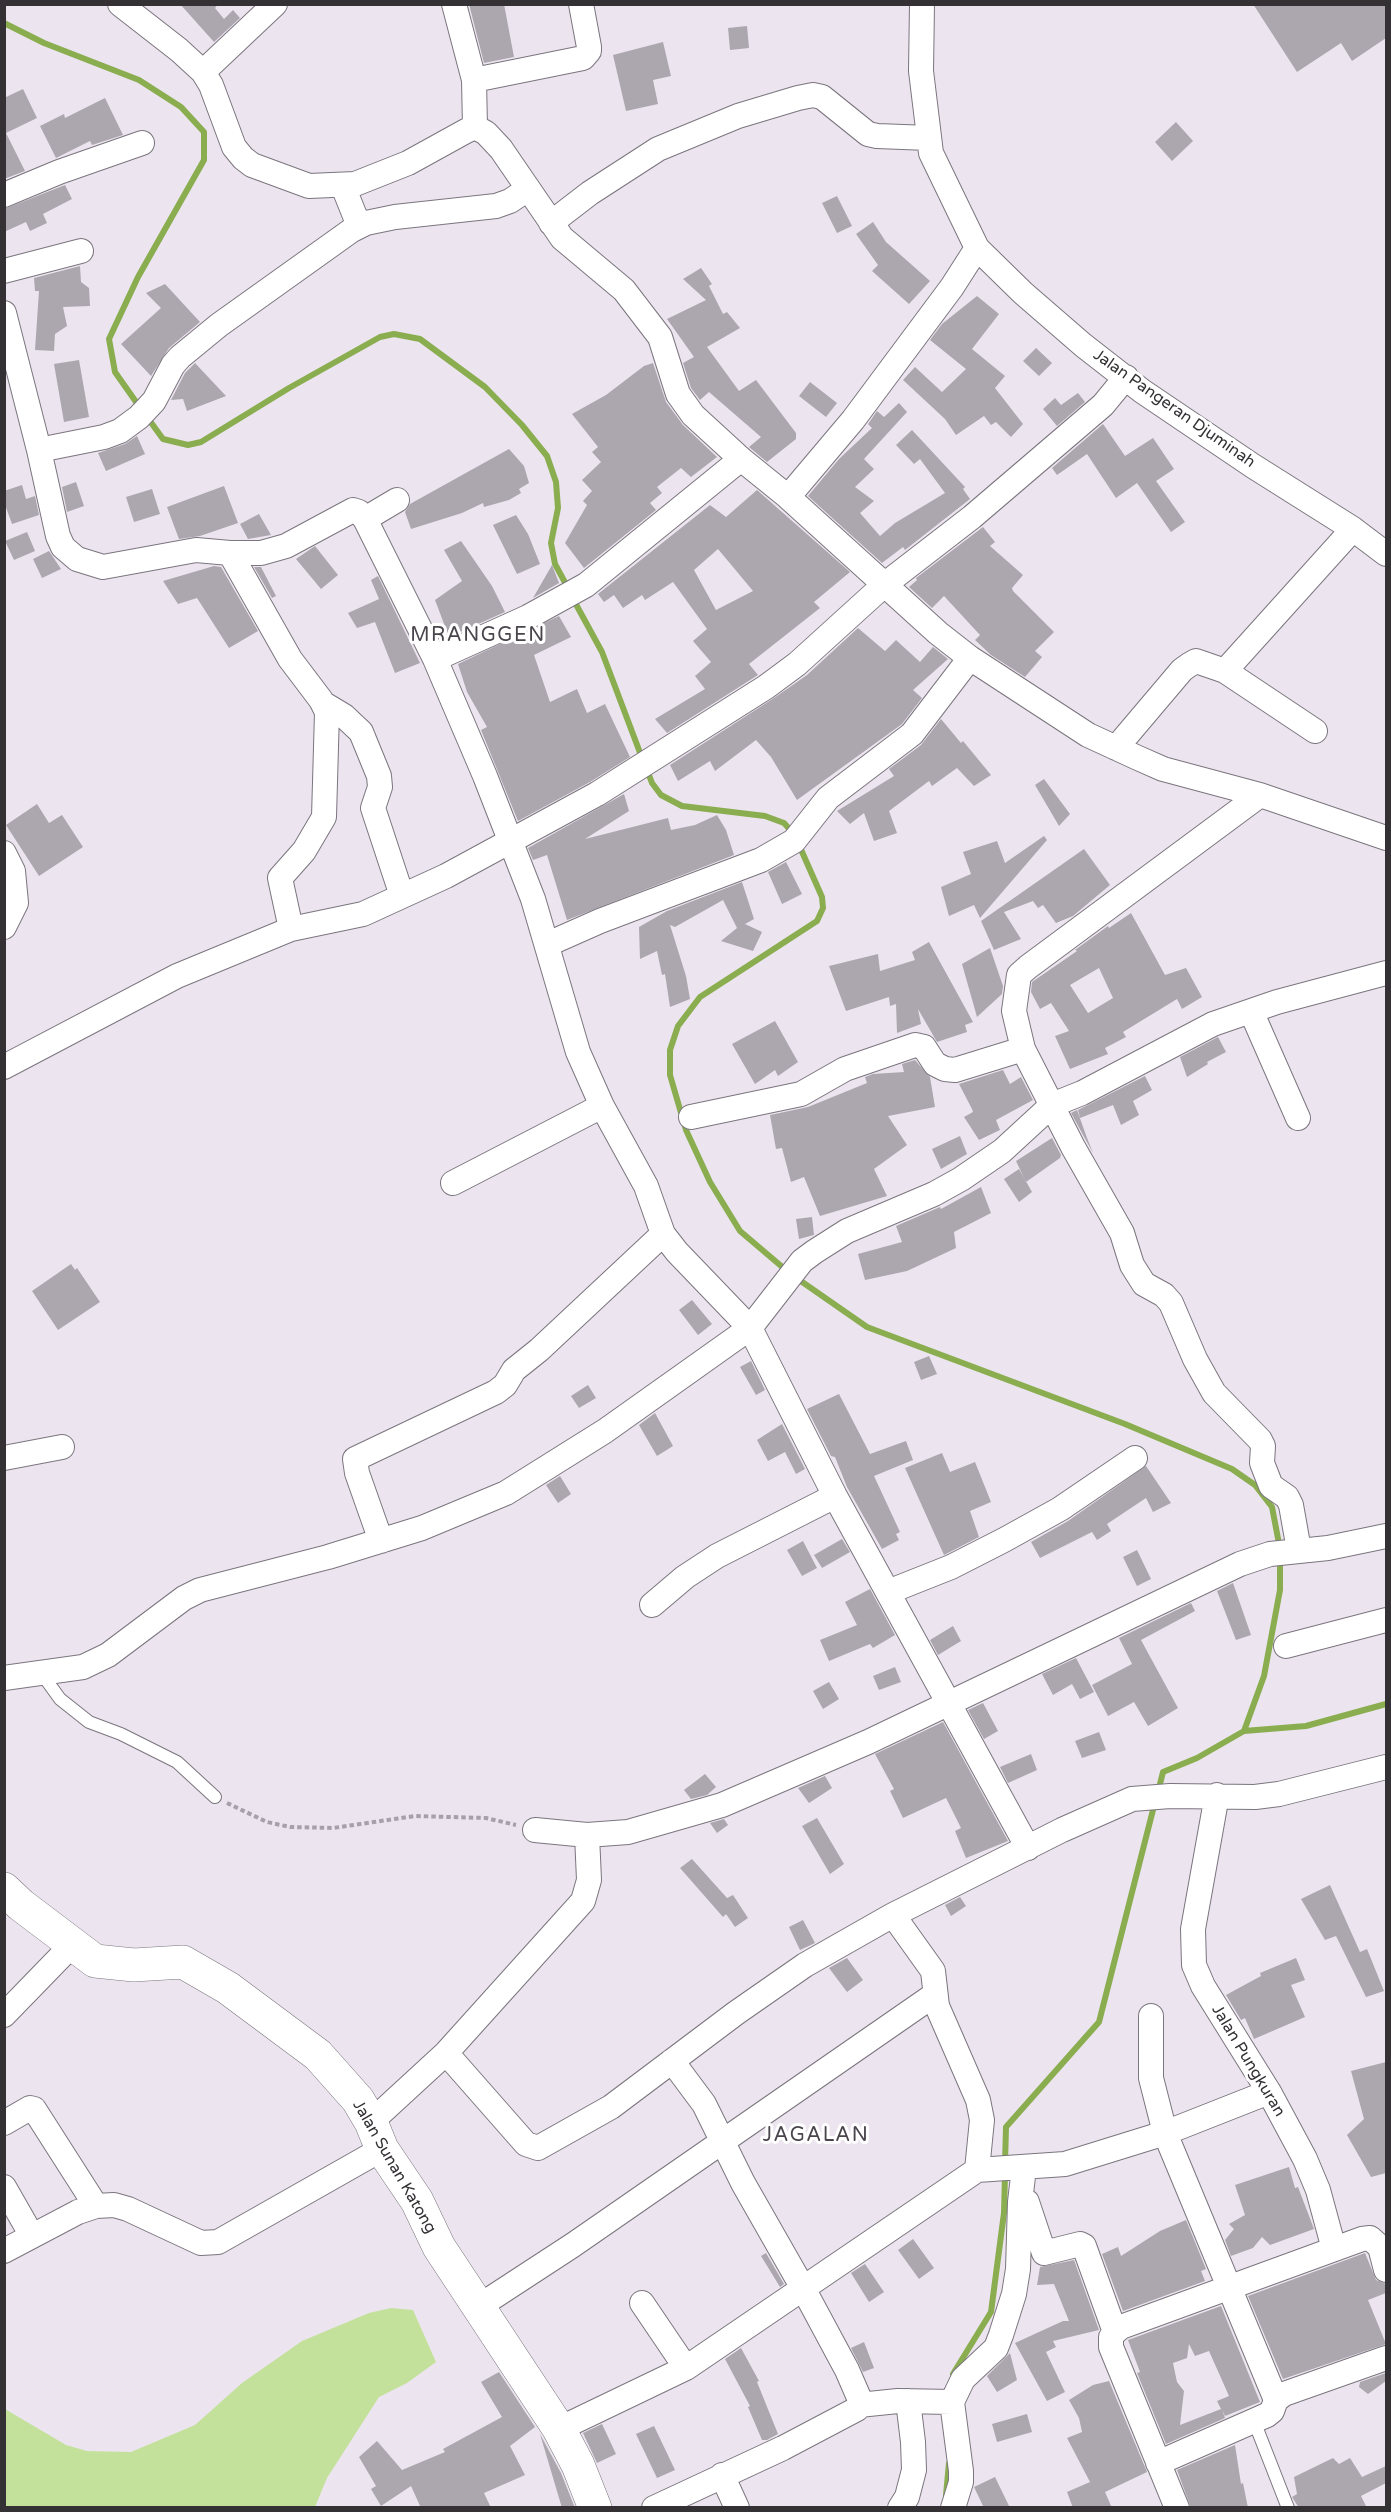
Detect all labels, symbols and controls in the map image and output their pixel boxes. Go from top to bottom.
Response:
street label: Jalan Pangeran Djuminah [1089,346,1259,472]
district label: MRANGGEN [410,624,546,648]
street label: Jalan Pungkuran [1207,2002,1289,2120]
street label: Jalan Sunan Katong [348,2097,440,2237]
district label: JAGALAN [763,2124,869,2148]

